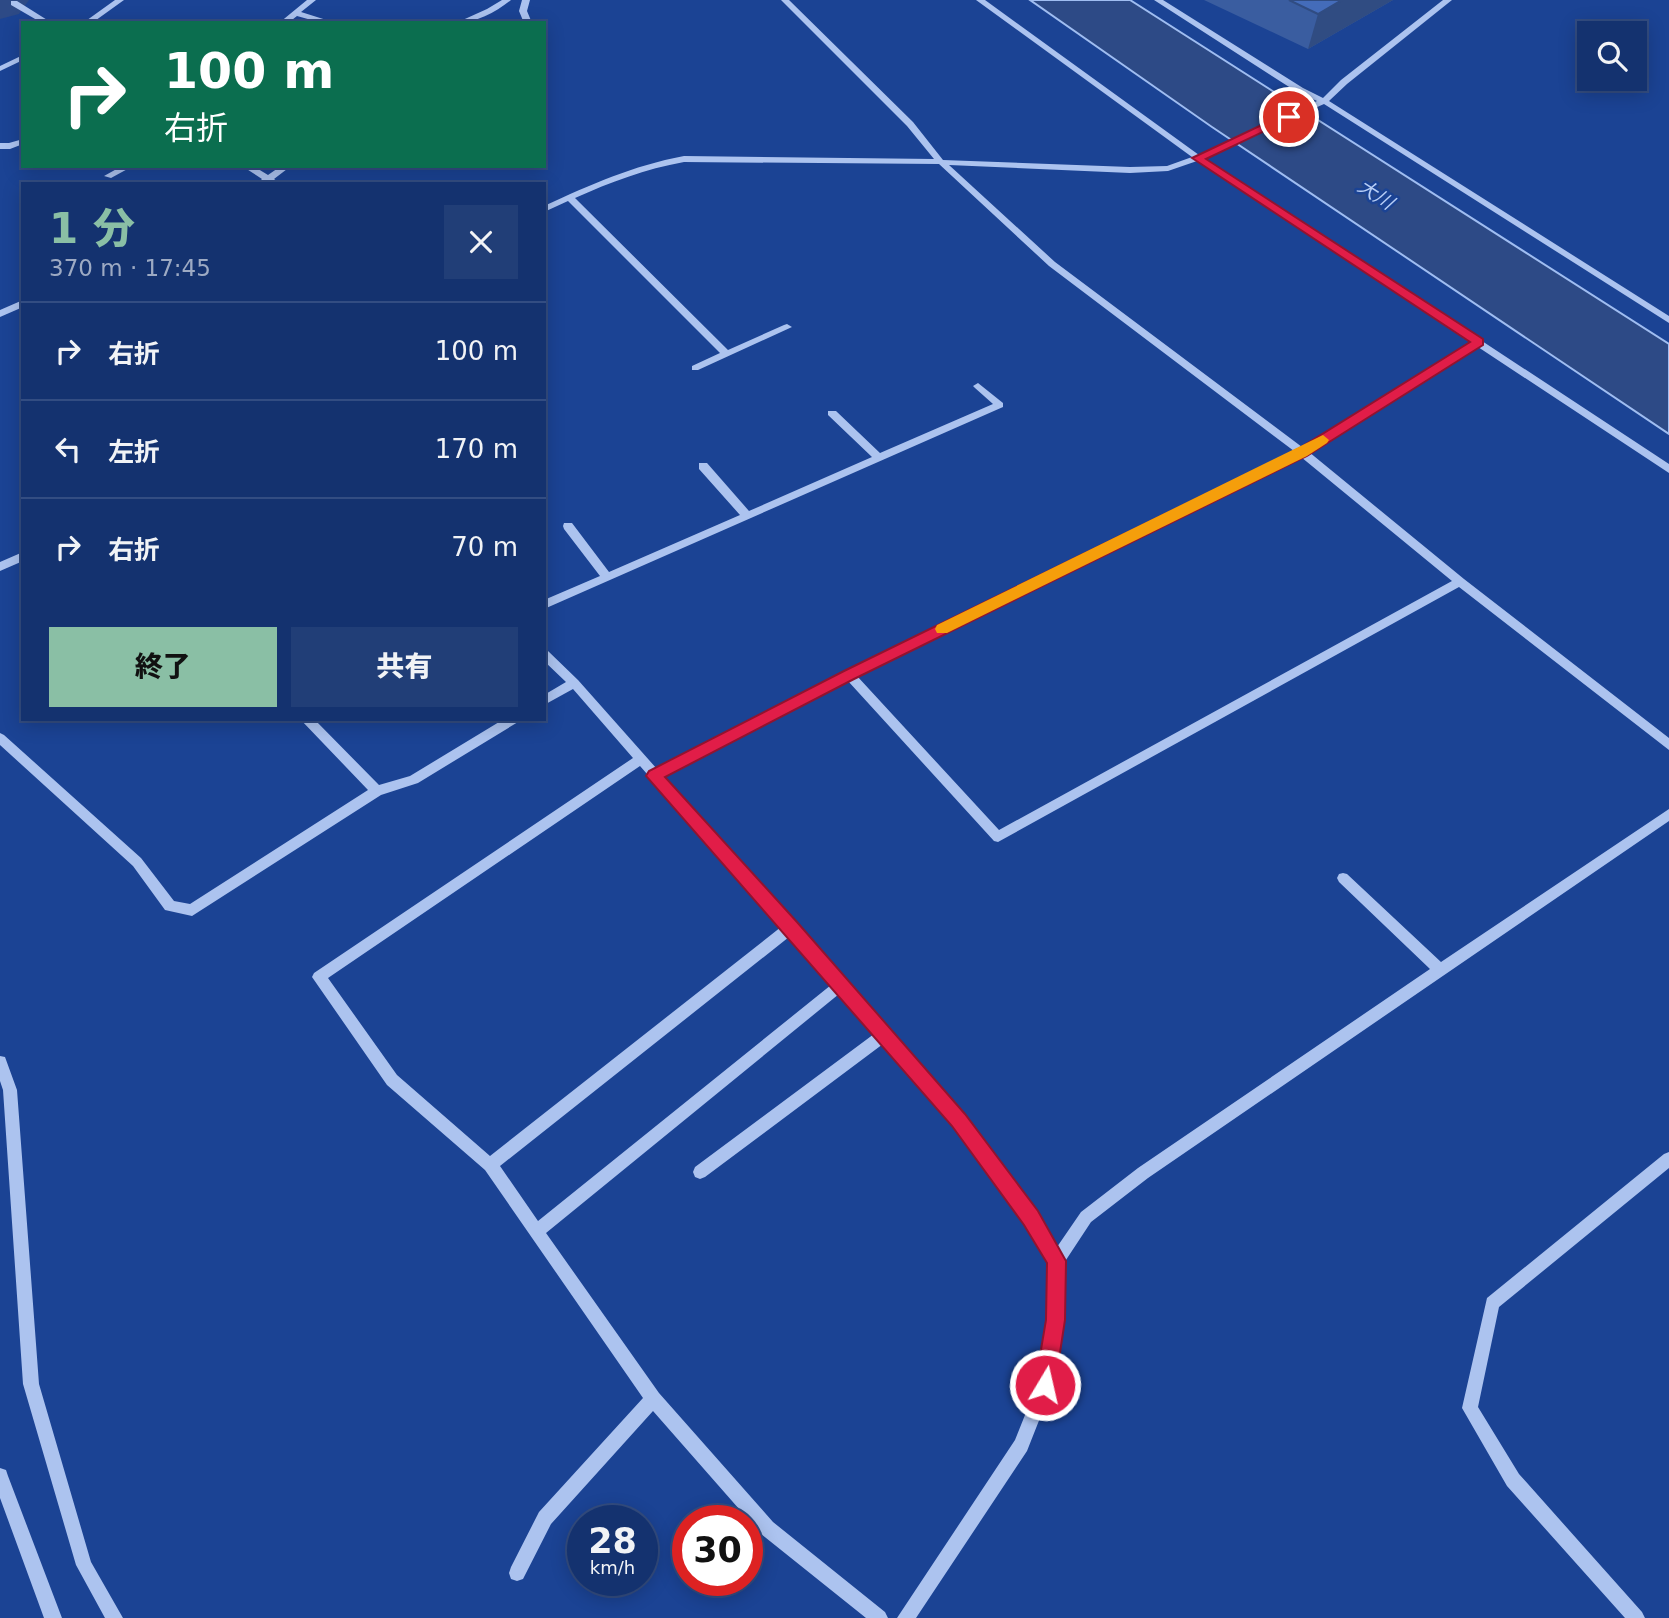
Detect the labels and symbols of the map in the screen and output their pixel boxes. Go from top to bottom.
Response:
pin [1259,87,1319,147]
water label: 大川 [1354,174,1400,215]
position arrow [1008,1348,1082,1422]
speed limit sign: 30 [672,1505,763,1596]

